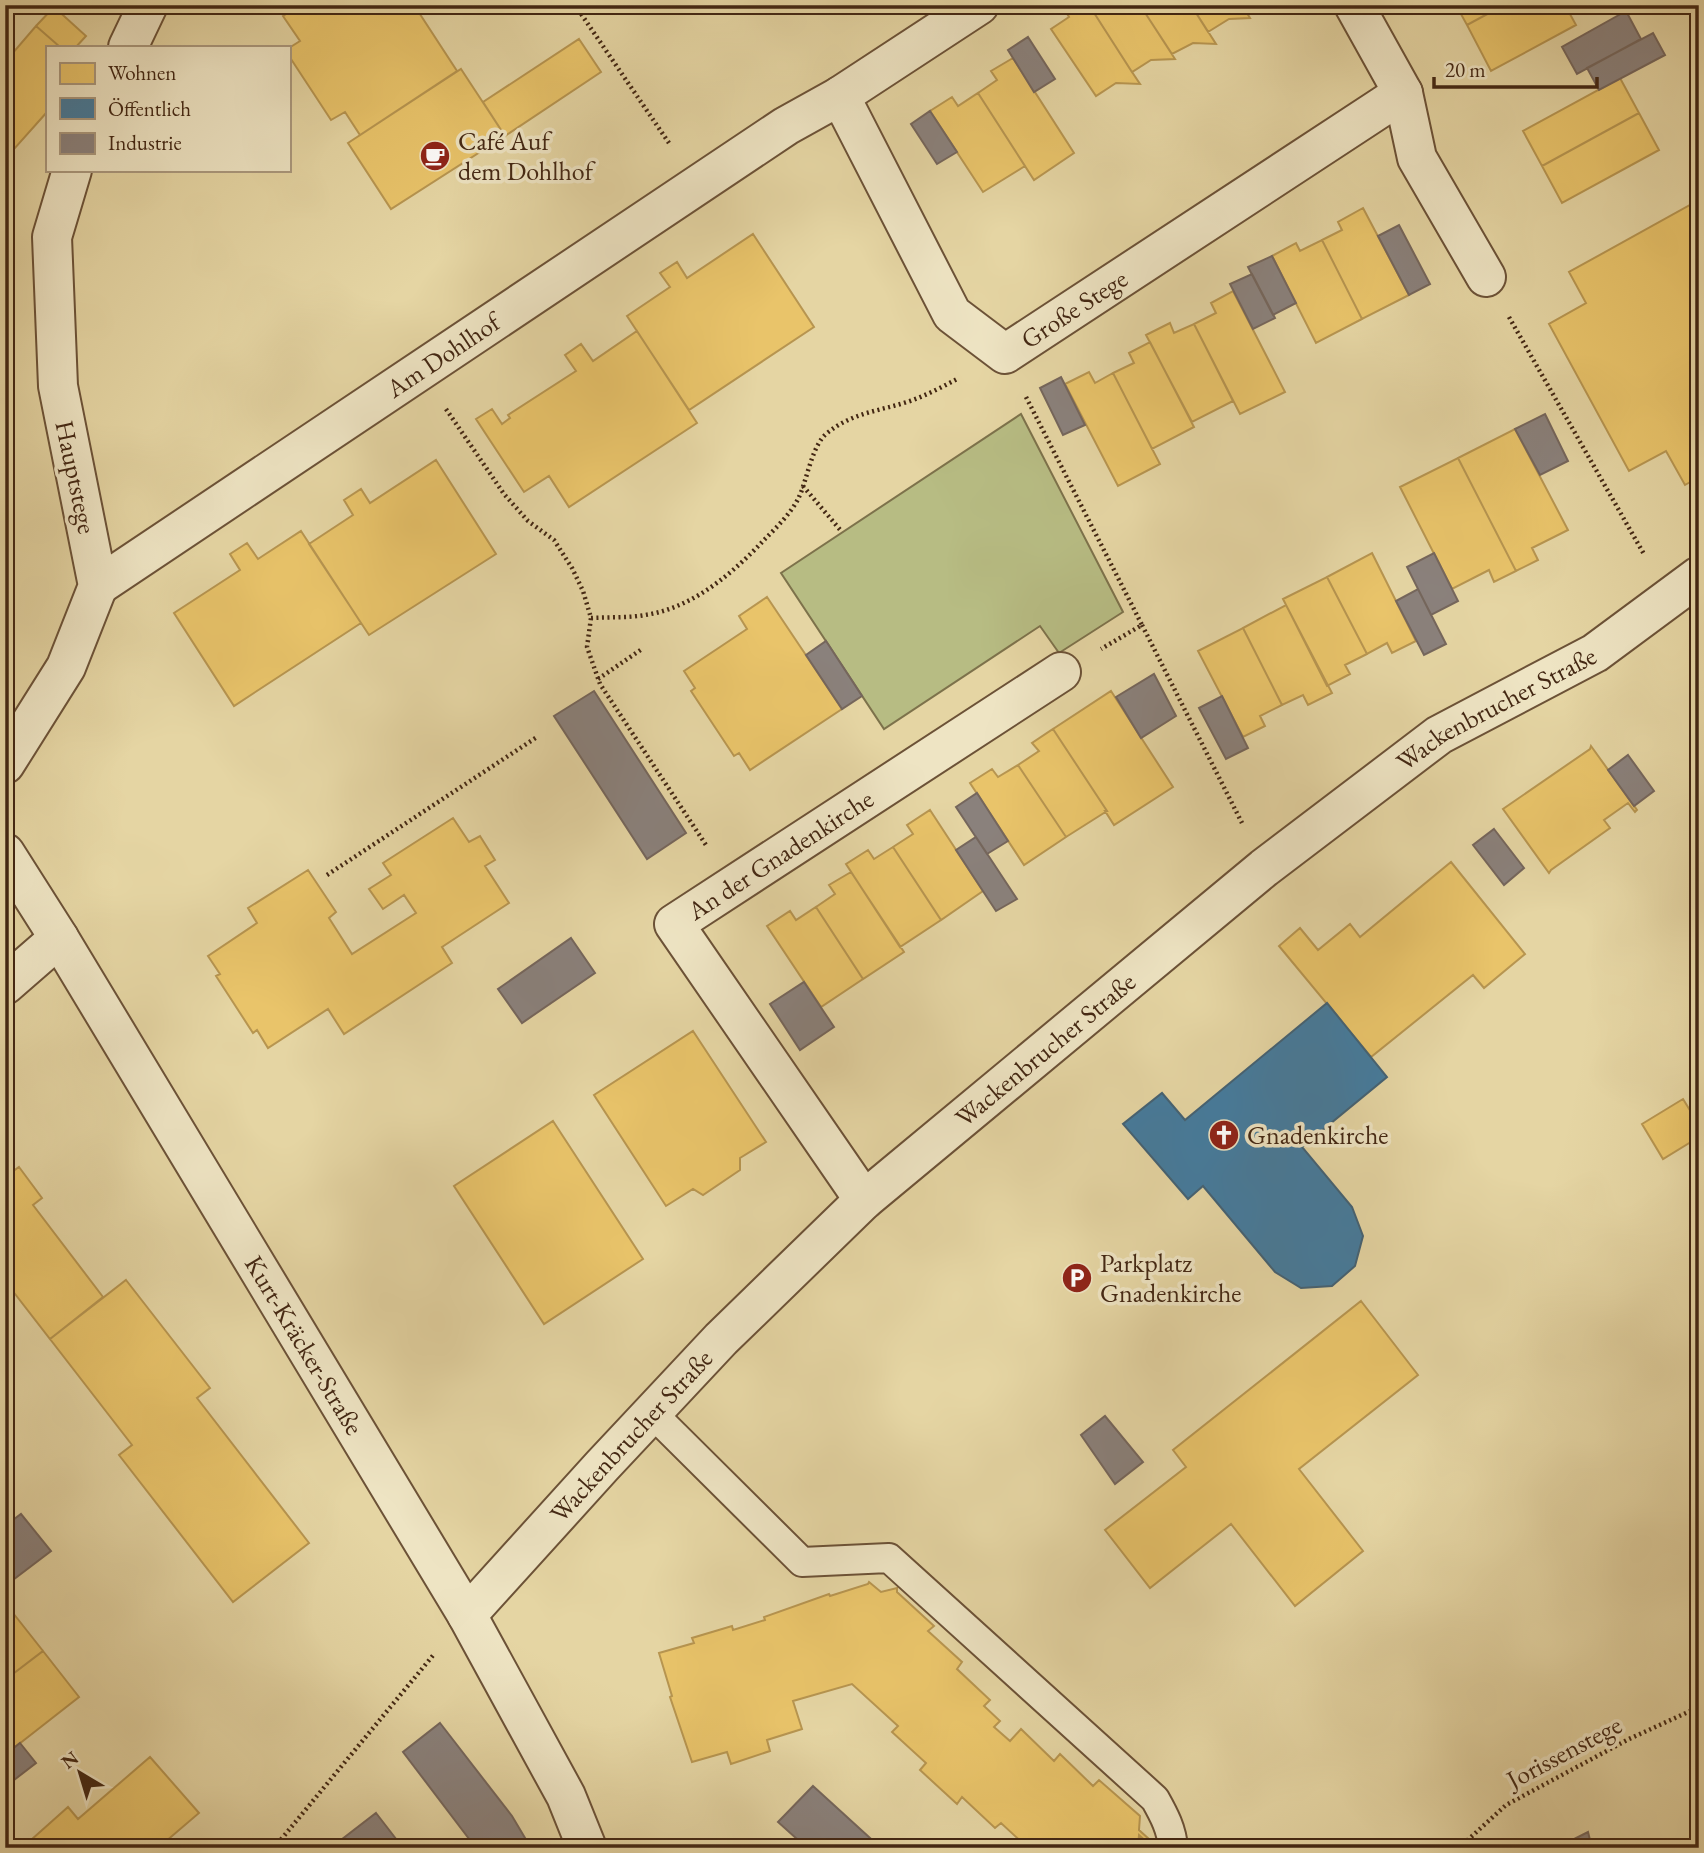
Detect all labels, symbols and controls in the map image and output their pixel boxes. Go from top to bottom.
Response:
legend [46,46,290,172]
scale bar [1434,46,1597,90]
text: 20 m [1445,56,1486,83]
text: Wohnen [108,59,176,86]
text: Öffentlich [108,95,191,122]
place label: Café Auf dem Dohlhof [458,124,596,188]
text: Industrie [108,129,182,156]
cafe icon: Café Auf dem Dohlhof [418,139,452,173]
street label: Große Stege [1014,261,1134,356]
street label: Am Dohlhof [379,304,509,406]
street label: Hauptstege [47,417,105,537]
street label: Wackenbrucher Straße [1389,638,1602,778]
street label: An der Gnadenkirche [680,782,880,928]
street label: Wackenbrucher Straße [948,965,1142,1134]
church icon: Gnadenkirche [1207,1118,1241,1152]
place label: Gnadenkirche [1247,1118,1388,1152]
place label: Parkplatz Gnadenkirche [1100,1246,1241,1310]
street label: Kurt-Kräcker-Straße [237,1249,371,1441]
parking icon: Parkplatz Gnadenkirche [1060,1261,1094,1295]
street label: Wackenbrucher Straße [542,1342,720,1530]
street label: Jorissenstege [1499,1708,1627,1797]
north arrow [46,1738,116,1808]
text: N [56,1745,84,1775]

